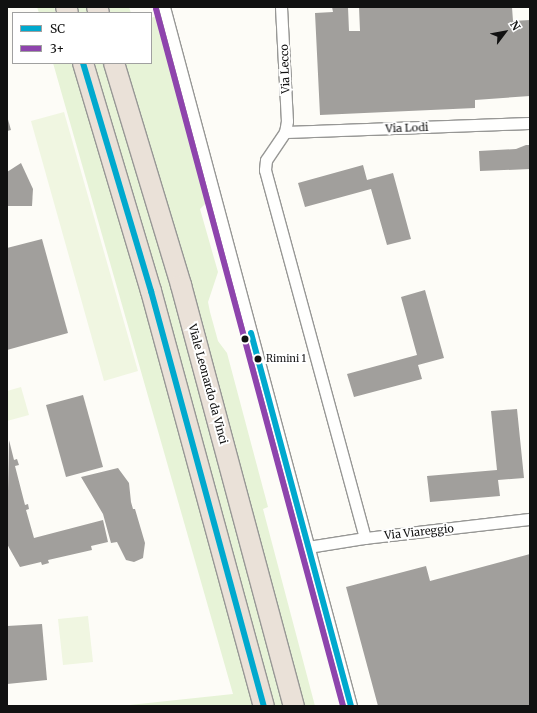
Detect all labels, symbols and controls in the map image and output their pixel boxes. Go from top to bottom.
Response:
legend [12,12,152,64]
north arrow [485,12,525,52]
text: N [507,18,523,33]
text: SC [50,21,65,36]
text: 3+ [50,41,64,56]
street label: Via Lecco [278,44,292,94]
street label: Via Lodi [385,121,429,135]
street label: Viale Leonardo da Vinci [186,323,230,445]
unlabelled marker [240,334,250,344]
place label: Rimini 1 [266,353,306,365]
marker: Rimini 1 [253,354,263,364]
street label: Via Viareggio [384,522,454,542]

